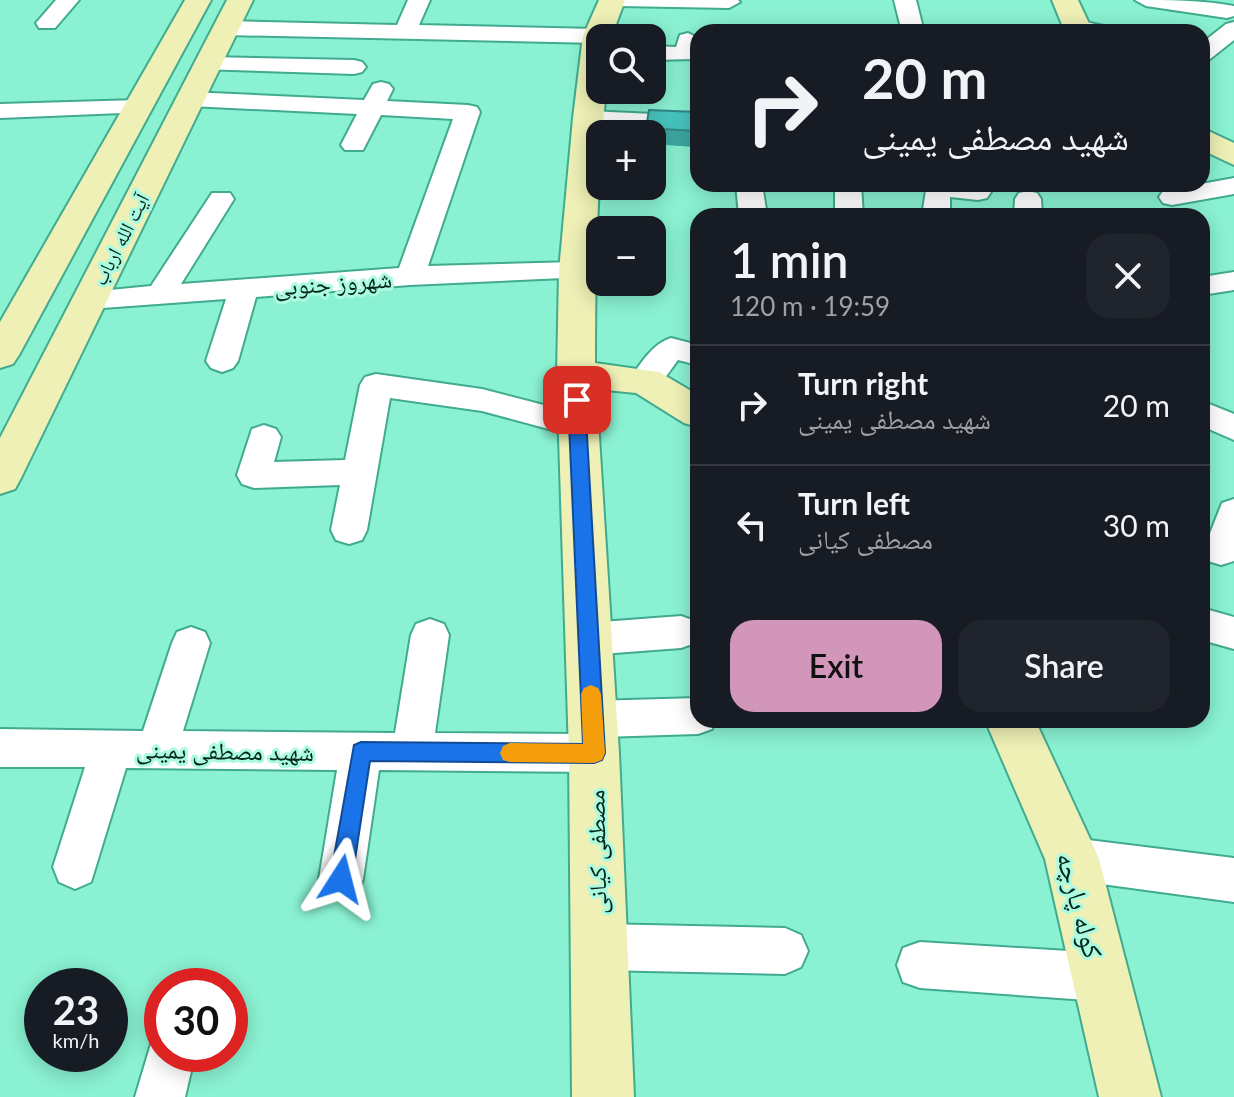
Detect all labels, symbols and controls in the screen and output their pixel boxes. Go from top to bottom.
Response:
map controls [586,24,666,296]
button: search [586,24,666,104]
text: 20 m [862,44,987,111]
icon: right [730,56,834,160]
text: شهید مصطفی یمینی [862,114,1129,158]
button: + [586,120,666,200]
street label: آیت الله ارباب [87,188,154,289]
button: − [586,216,666,296]
text: 1 min [730,231,848,288]
button: close [1086,234,1170,318]
street label: شهروز جنوبی [273,263,393,302]
text: 120 m · 19:59 [730,290,890,322]
text: Turn right [798,365,928,401]
pin [543,366,611,434]
icon: arrive [555,378,599,422]
icon: right [730,383,774,427]
text: 20 m [1103,387,1170,423]
text: شهید مصطفی یمینی [798,403,991,435]
text: Turn left [798,485,910,521]
icon: left [730,503,774,547]
text: 30 m [1103,507,1170,543]
text: مصطفی کیانی [798,523,933,555]
button: Exit [730,620,942,712]
button: Share [958,620,1170,712]
street label: شهید مصطفی یمینی [136,734,314,767]
street label: مصطفی کیانی [580,790,613,914]
position arrow [299,837,383,921]
street label: کوله پارچه [1049,848,1112,962]
speed limit sign: 30 [144,968,248,1072]
text: 23 [53,986,99,1034]
text: km/h [53,1028,99,1052]

